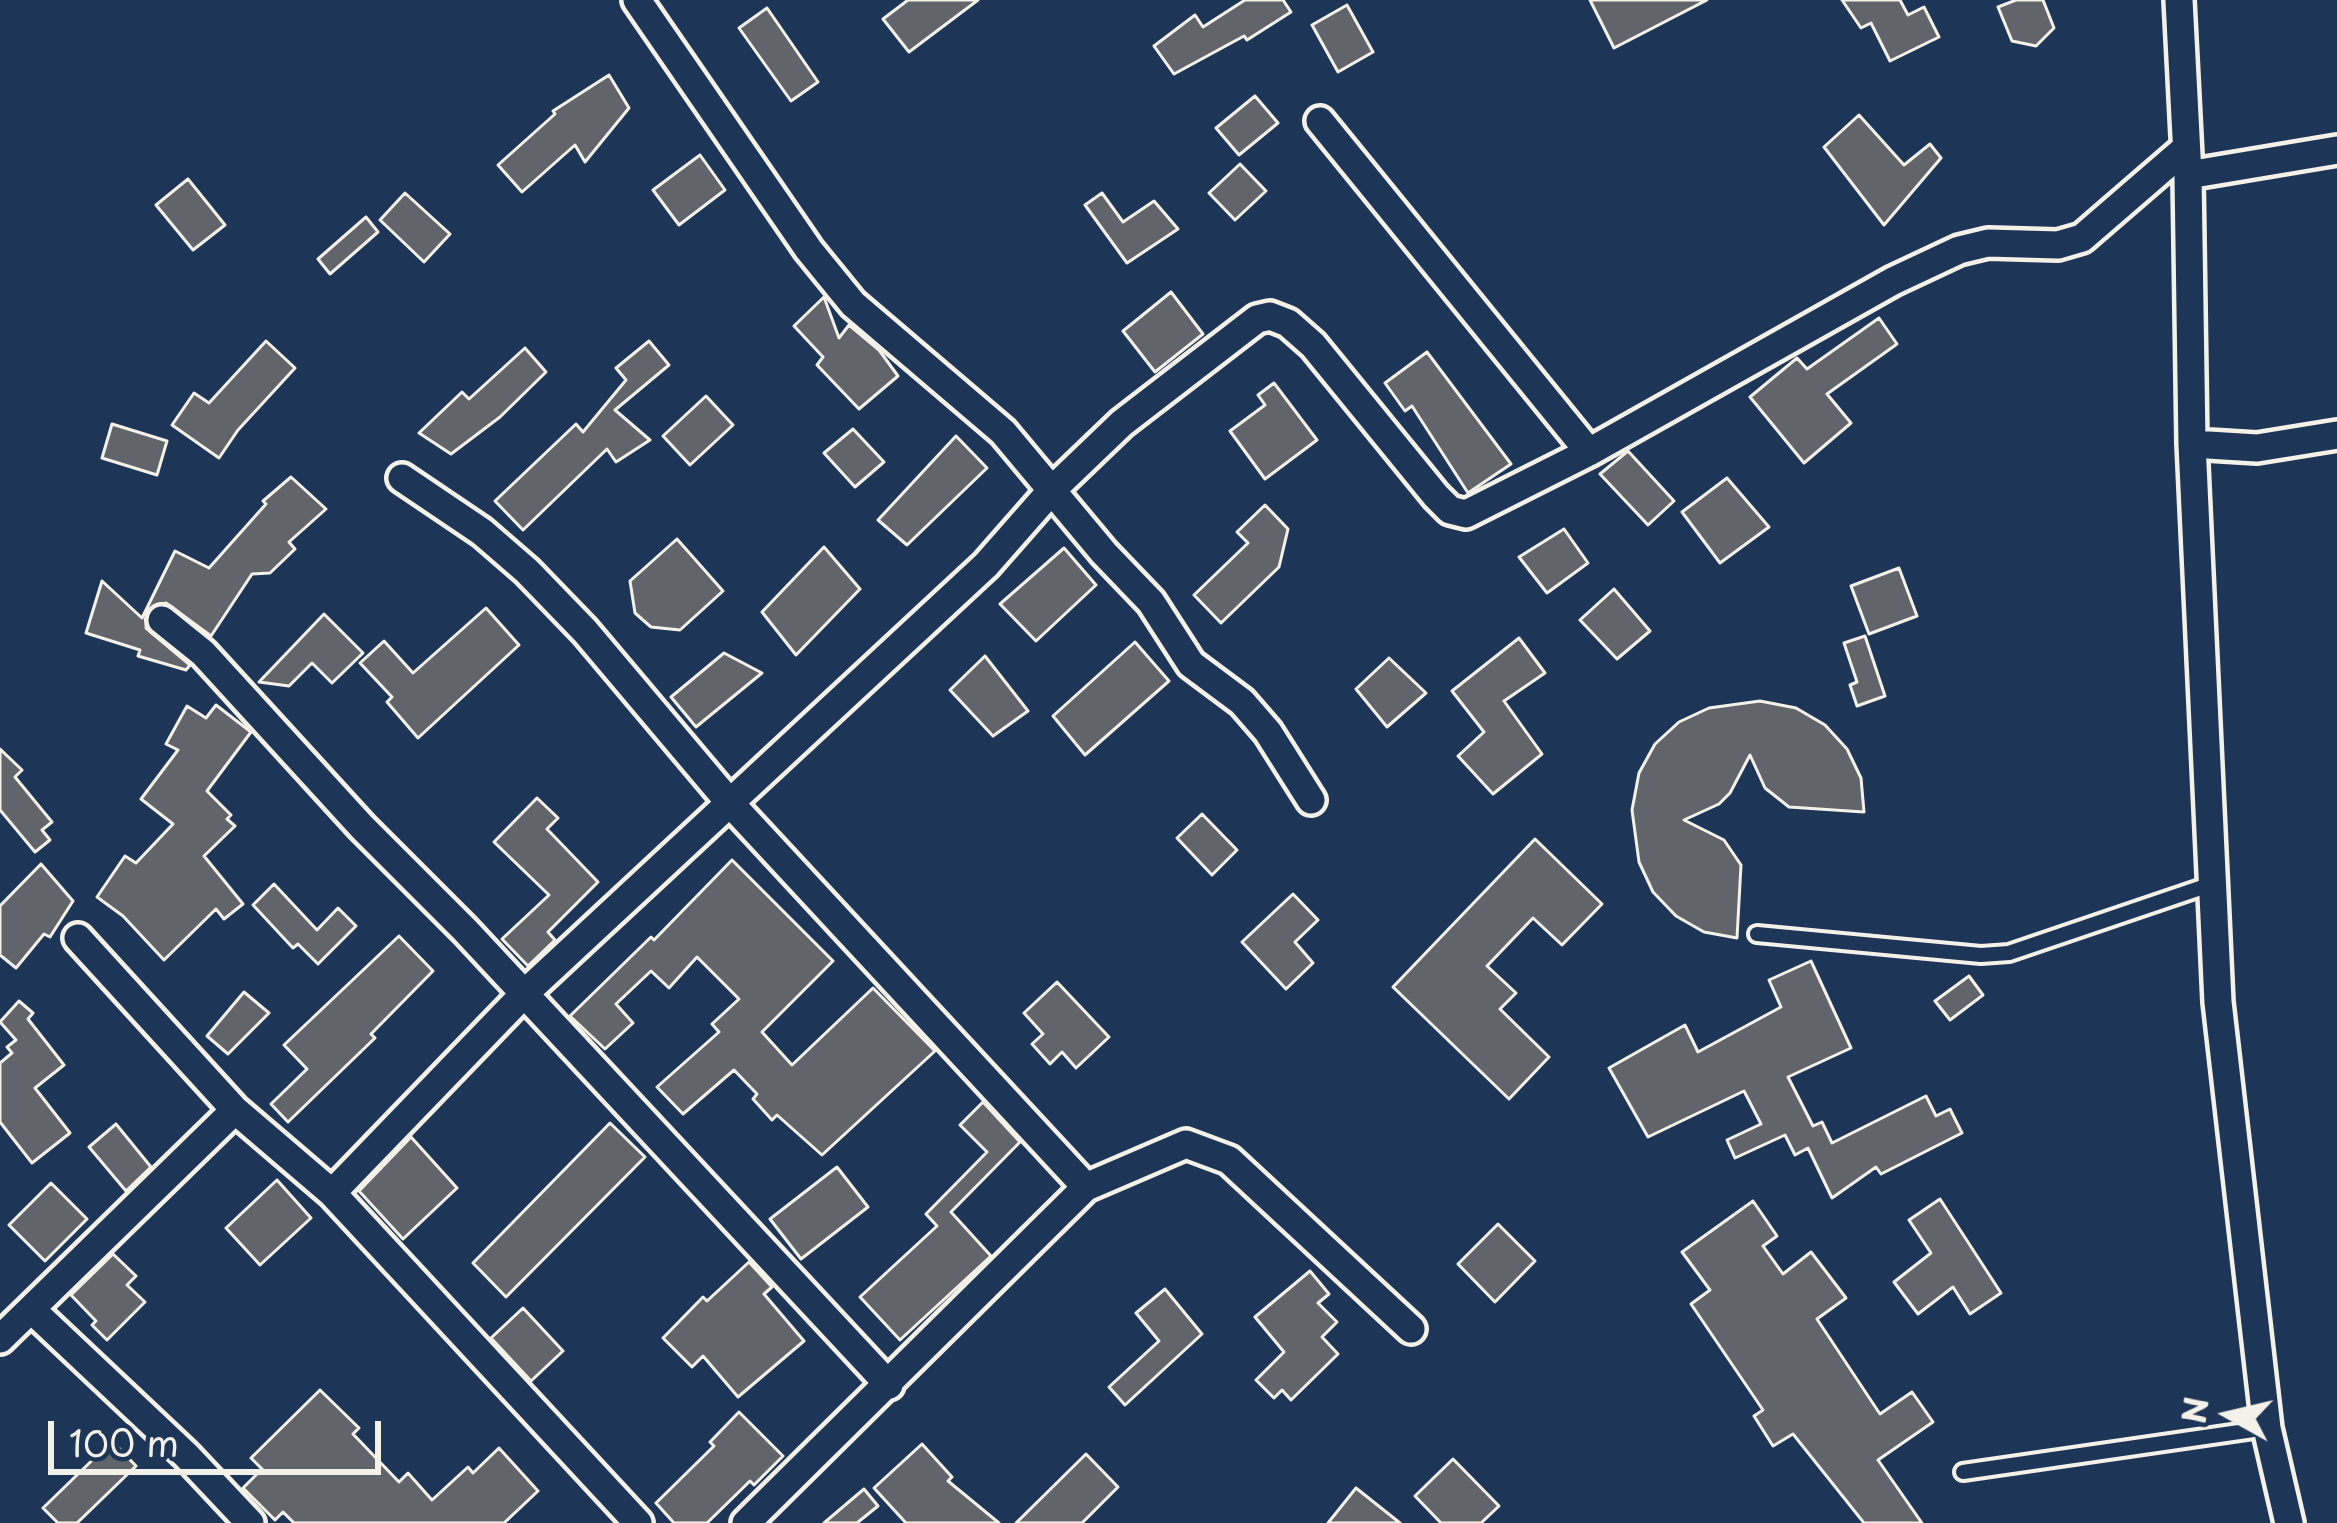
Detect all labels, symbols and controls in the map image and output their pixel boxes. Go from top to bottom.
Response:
north arrow [2169,1355,2289,1475]
text: N [2167,1394,2220,1426]
scale bar [54,1397,387,1471]
text: 100 m [69,1415,179,1469]

